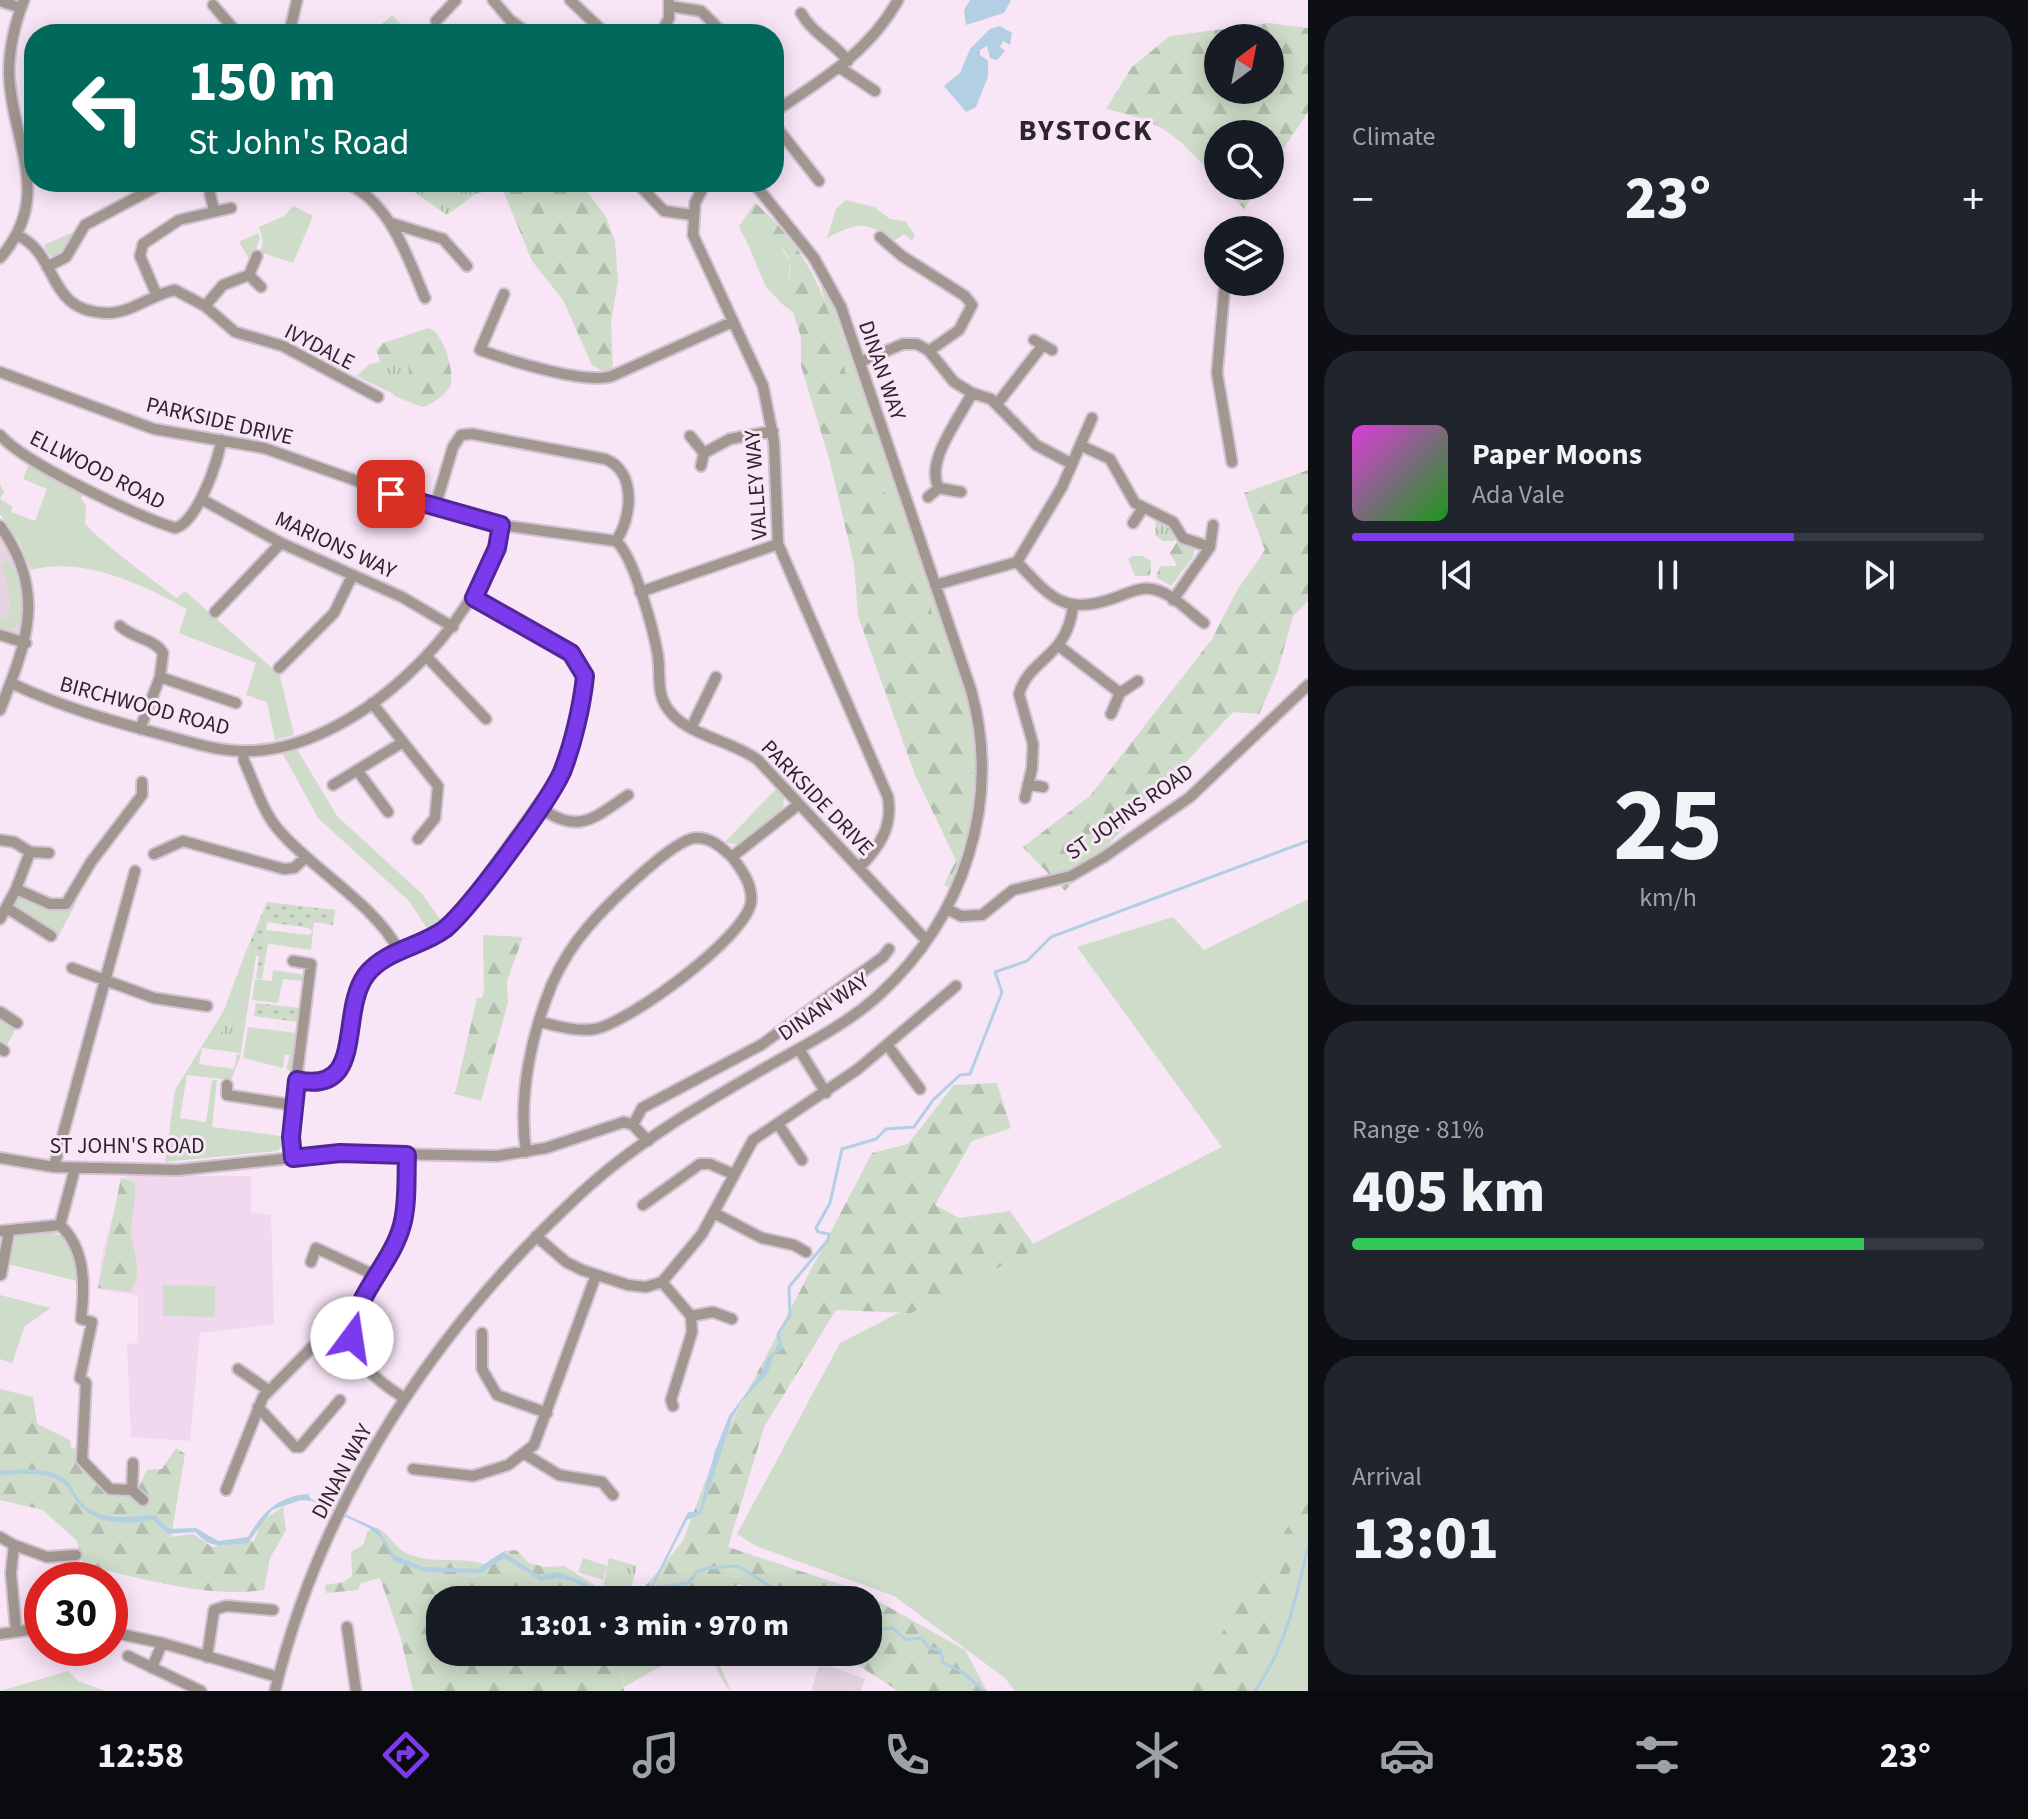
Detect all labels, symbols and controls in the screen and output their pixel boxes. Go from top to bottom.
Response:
north arrow [1204,24,1284,104]
map controls [1204,24,1284,296]
text: 150 m [188,43,336,122]
icon: left [56,56,160,160]
district label: BYSTOCK [1018,109,1154,152]
text: St John's Road [188,117,410,168]
text: Climate [1352,118,1436,155]
button: search [1204,120,1284,200]
text: 23° [1625,157,1711,242]
text: − [1352,169,1374,232]
text: + [1962,169,1984,232]
button: layers [1204,216,1284,296]
street label: IVYDALE [279,316,360,378]
street label: DINAN WAY [850,316,914,425]
street label: PARKSIDE DRIVE [143,388,297,453]
street label: ELLWOOD ROAD [24,422,171,518]
street label: VALLEY WAY [736,428,776,541]
text: Paper Moons [1472,433,1642,476]
pin [357,460,425,528]
icon: arrive [369,472,413,516]
text: Ada Vale [1472,476,1564,513]
street label: MARIONS WAY [270,503,402,587]
icon: previous [1435,553,1479,597]
icon: pause [1646,553,1690,597]
icon: next [1857,553,1901,597]
street label: BIRCHWOOD ROAD [56,668,233,744]
street label: PARKSIDE DRIVE [754,733,881,863]
text: 25 [1613,753,1723,901]
street label: ST JOHNS ROAD [1059,756,1200,868]
text: km/h [1639,879,1697,916]
street label: DINAN WAY [772,964,876,1049]
text: Range · 81% [1352,1111,1484,1148]
street label: ST JOHN'S ROAD [49,1130,205,1162]
text: 405 km [1352,1150,1545,1235]
position arrow [310,1296,394,1380]
street label: DINAN WAY [303,1418,381,1525]
text: Arrival [1352,1458,1422,1495]
text: 13:01 [1352,1497,1499,1582]
speed limit sign: 30 [24,1562,128,1666]
text: 13:01 · 3 min · 970 m [519,1604,789,1647]
icon: directions [378,1727,434,1783]
icon: music [628,1727,684,1783]
icon: phone [879,1727,935,1783]
icon: climate [1129,1727,1185,1783]
icon: car [1379,1727,1435,1783]
icon: filters [1629,1727,1685,1783]
text: 12:58 [97,1730,184,1781]
text: 23° [1880,1730,1931,1781]

